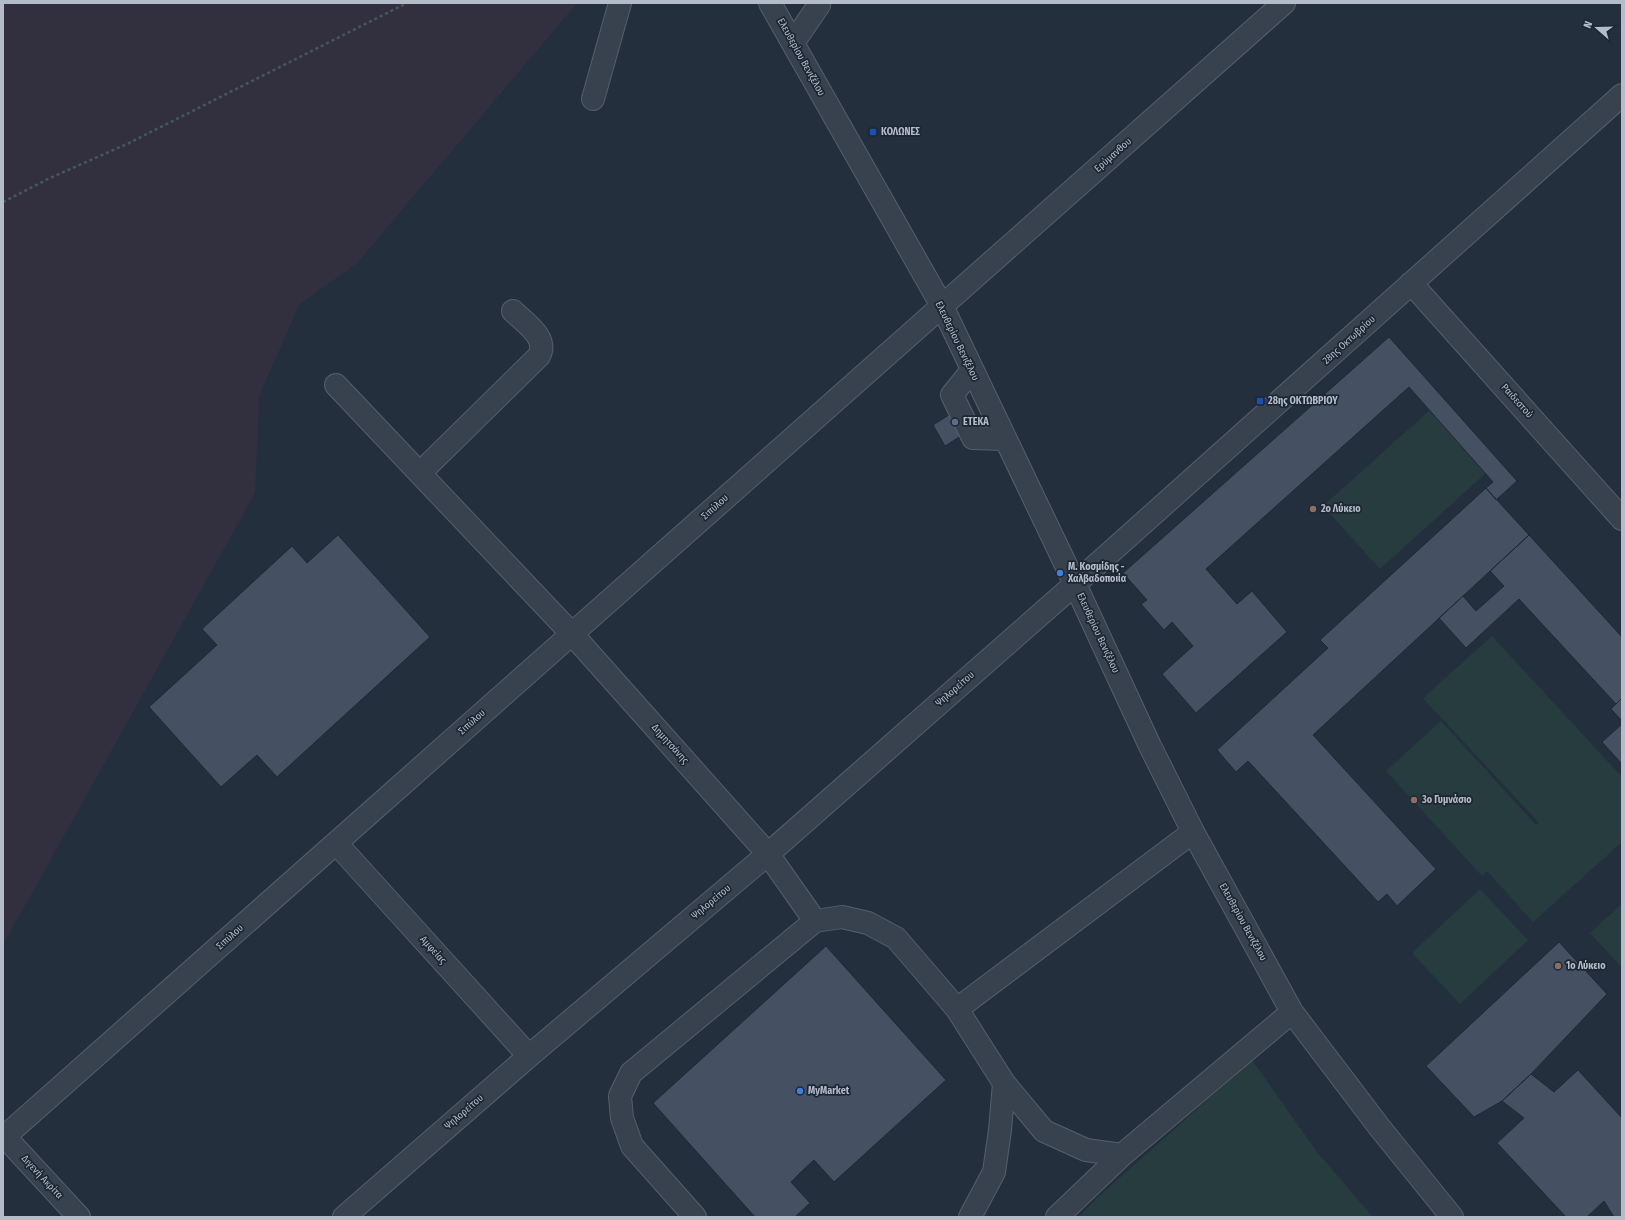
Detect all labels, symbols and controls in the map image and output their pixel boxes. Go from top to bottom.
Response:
north arrow [1577,8,1617,48]
street label: Ελευθερίου Βενιζέλου [775,16,828,98]
text: N [1581,19,1595,30]
place label: ΚΟΛΩΝΕΣ [881,126,920,138]
marker: ΚΟΛΩΝΕΣ [868,127,878,137]
street label: Ερύμανθου [1091,135,1134,175]
street label: Ελευθερίου Βενιζέλου [933,299,982,383]
street label: 28ης Οκτωβρίου [1320,312,1378,367]
street label: Ραιδεστού [1499,381,1536,420]
place label: 28ης ΟΚΤΩΒΡΙΟΥ [1267,395,1338,407]
marker: 28ης ΟΚΤΩΒΡΙΟΥ [1255,396,1265,406]
place label: ΕΤΕΚΑ [963,416,989,428]
marker: ΕΤΕΚΑ [950,417,960,427]
street label: Σιπύλου [698,491,731,522]
place label: 2ο Λύκειο [1320,502,1361,515]
marker: 2ο Λύκειο [1308,504,1318,514]
place label: Μ. Κοσμίδης - Χαλβαδοποιία [1067,560,1127,585]
marker: Μ. Κοσμίδης - Χαλβαδοποιία [1055,568,1065,578]
street label: Ελευθερίου Βενιζέλου [1074,591,1123,675]
street label: Ψηλορείτου [933,668,977,709]
street label: Σιπύλου [455,706,488,737]
street label: Δημητσάνης [649,721,692,767]
place label: 3ο Γυμνάσιο [1421,793,1472,806]
marker: 3ο Γυμνάσιο [1409,795,1419,805]
street label: Ψηλορείτου [688,881,733,922]
street label: Ελευθερίου Βενιζέλου [1217,881,1270,963]
street label: Σιπύλου [213,921,246,952]
street label: Αμφείας [417,933,450,967]
place label: 1ο Λύκειο [1566,959,1606,972]
marker: 1ο Λύκειο [1553,961,1563,971]
place label: MyMarket [808,1085,850,1097]
marker: MyMarket [795,1086,805,1096]
street label: Ψηλορείτου [442,1091,486,1132]
street label: Διγενή Ακρίτα [19,1152,66,1201]

